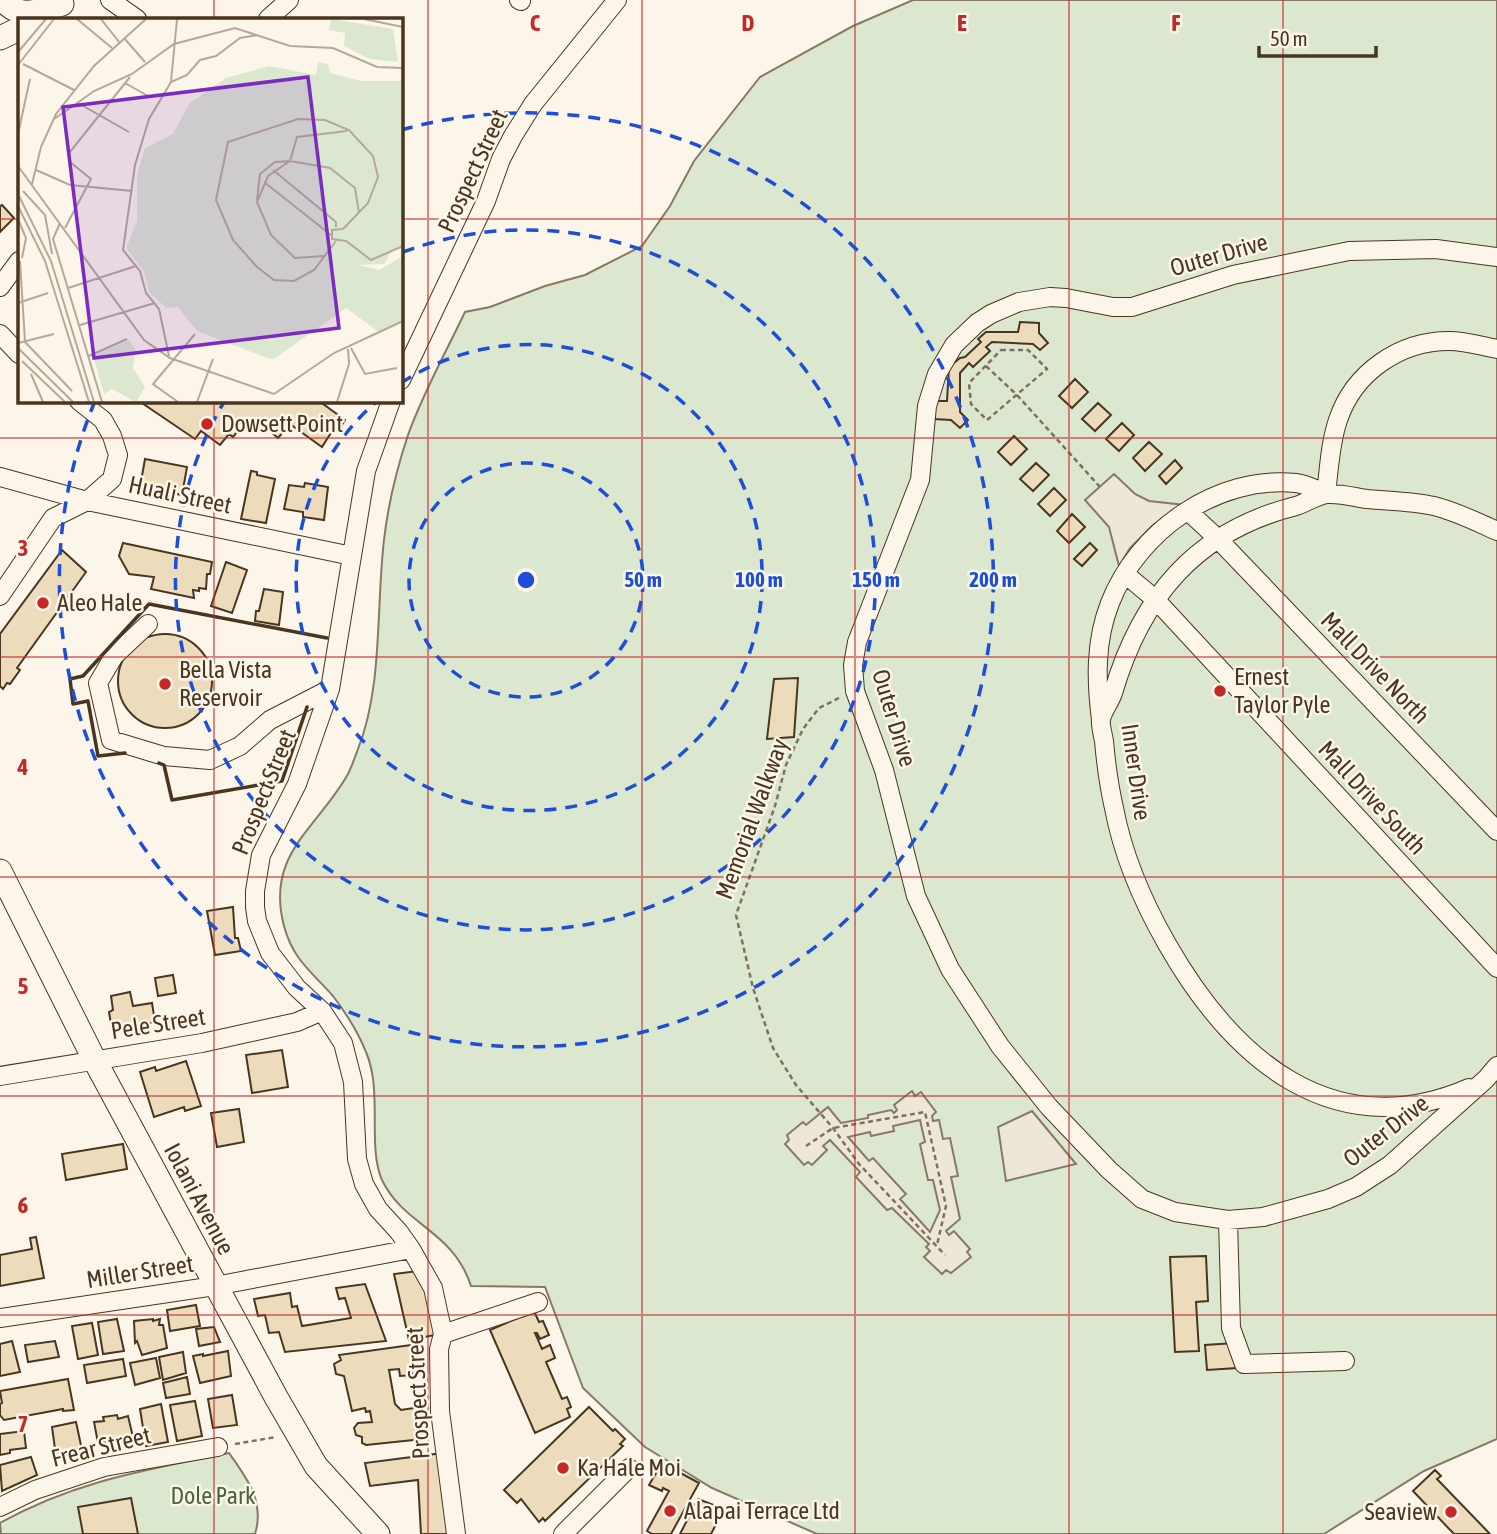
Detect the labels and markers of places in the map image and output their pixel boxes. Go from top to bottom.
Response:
place label: Dowsett Point [221,410,343,437]
marker: Dowsett Point [199,416,215,432]
centre of rings [514,568,538,592]
place label: Aleo Hale [57,589,142,616]
marker: Aleo Hale [35,595,51,611]
place label: Bella Vista Reservoir [179,656,272,711]
place label: Ernest Taylor Pyle [1234,663,1330,718]
marker: Bella Vista Reservoir [157,676,173,692]
marker: Ernest Taylor Pyle [1212,683,1228,699]
place label: Ka Hale Moi [577,1454,681,1481]
marker: Ka Hale Moi [555,1460,571,1476]
place label: Alapai Terrace Ltd [684,1497,840,1524]
place label: Seaview [1364,1498,1437,1525]
marker: Alapai Terrace Ltd [662,1503,678,1519]
marker: Seaview [1443,1504,1459,1520]

